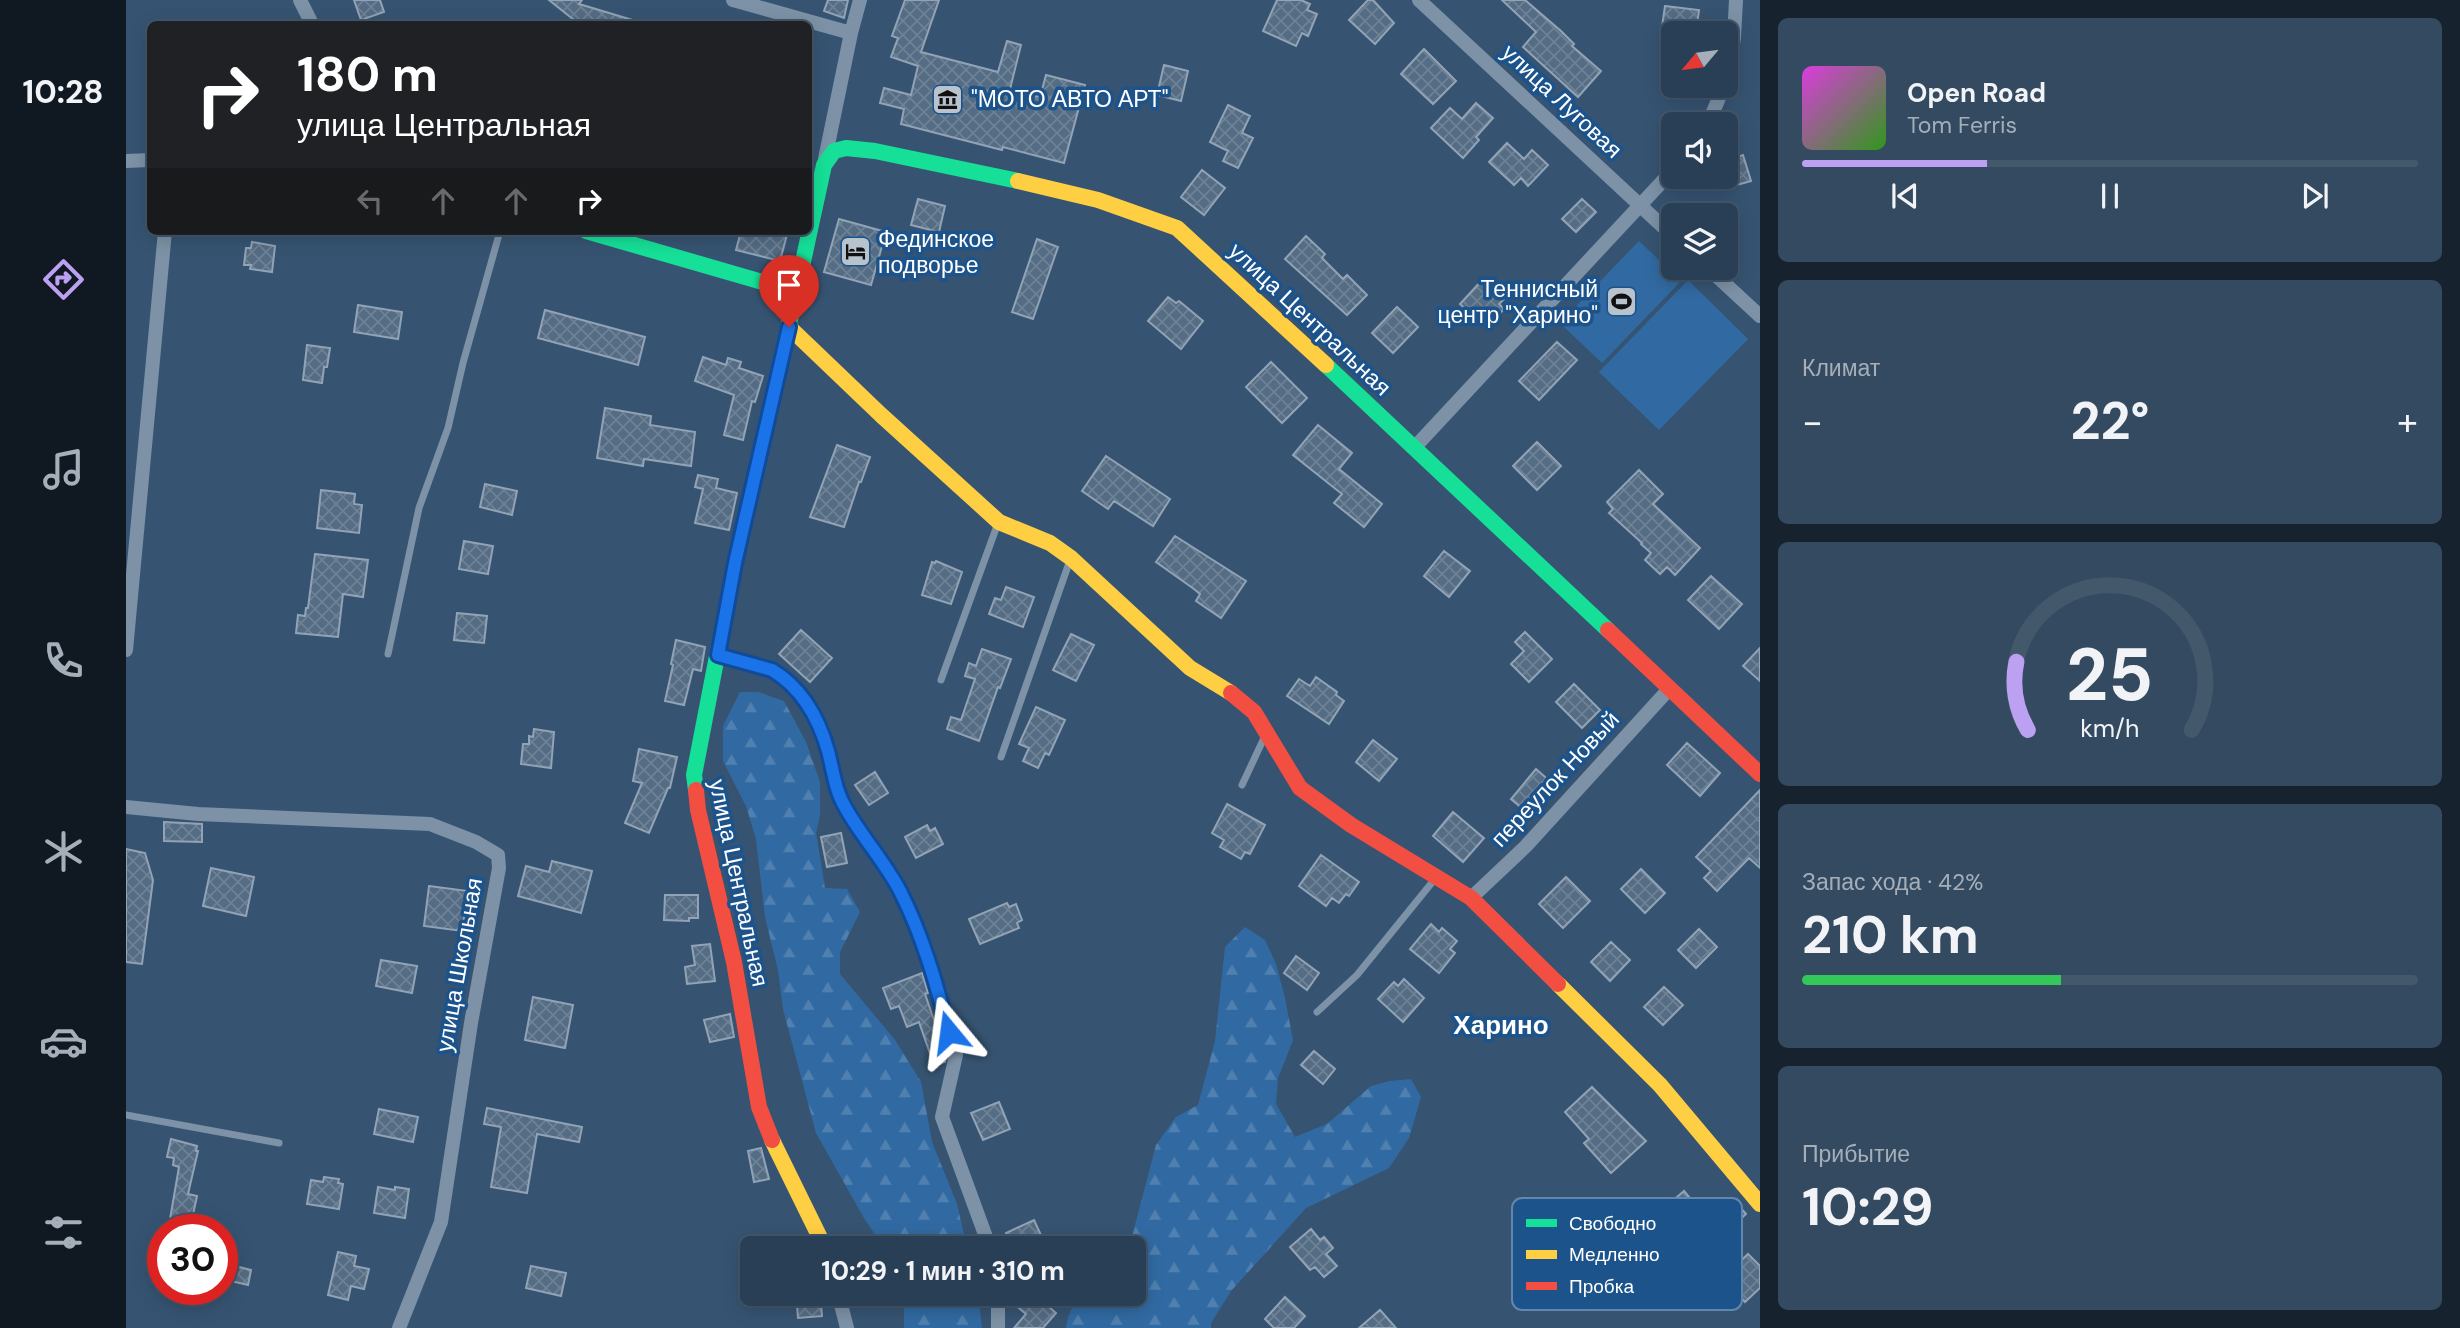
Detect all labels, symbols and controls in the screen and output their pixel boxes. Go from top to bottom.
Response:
north arrow [1661,21,1738,98]
map controls [1661,21,1738,280]
street label: улица Луговая [1495,37,1629,165]
text: 180 m [297,42,438,106]
icon: right [182,49,273,140]
text: 10:28 [23,71,103,113]
text: Open Road [1907,76,2046,110]
museum icon: "МОТО АВТО АРТ" [931,82,965,116]
place label: "МОТО АВТО АРТ" [971,84,1168,114]
text: улица Центральная [297,104,591,146]
text: Tom Ferris [1907,110,2017,140]
button: sound [1661,112,1738,189]
icon: previous [1886,177,1924,215]
icon: pause [2091,177,2129,215]
icon: next [2296,177,2334,215]
icon: left [351,182,389,220]
icon: ahead [424,182,462,220]
icon: ahead [497,182,535,220]
icon: right [570,182,608,220]
button: layers [1661,203,1738,280]
place label: Фединское подворье [878,224,994,280]
hotel icon: Фединское подворье [838,235,872,269]
street label: улица Центральная [1222,236,1398,402]
icon: directions [39,255,88,304]
pin [759,255,819,327]
icon: arrive [770,266,808,304]
place label: Теннисный центр "Харино" [1437,274,1598,330]
sports icon: Теннисный центр "Харино" [1604,285,1638,319]
text: Климат [1802,353,1880,383]
text: 22° [2071,387,2149,455]
text: − [1802,397,1823,447]
text: + [2397,397,2418,447]
icon: music [39,445,88,494]
text: 25 [2066,628,2154,723]
icon: phone [39,636,88,685]
street label: переулок Новый [1484,705,1626,853]
text: km/h [2080,712,2140,745]
street label: улица Центральная [702,777,776,989]
icon: climate [39,827,88,876]
text: Запас хода · 42% [1802,867,1983,897]
street label: улица Школьная [429,876,489,1054]
text: 210 km [1802,901,1979,969]
position arrow [912,995,986,1069]
district label: Харино [1453,1008,1549,1042]
icon: car [39,1017,88,1066]
text: Прибытие [1802,1139,1910,1169]
text: 10:29 [1802,1173,1934,1241]
legend [1512,1198,1742,1310]
icon: filters [39,1208,88,1257]
text: Свободно [1569,1211,1656,1236]
speed limit sign: 30 [147,1214,238,1305]
text: Медленно [1569,1242,1659,1267]
text: 10:29 · 1 мин · 310 m [821,1254,1065,1288]
text: Пробка [1569,1274,1634,1299]

